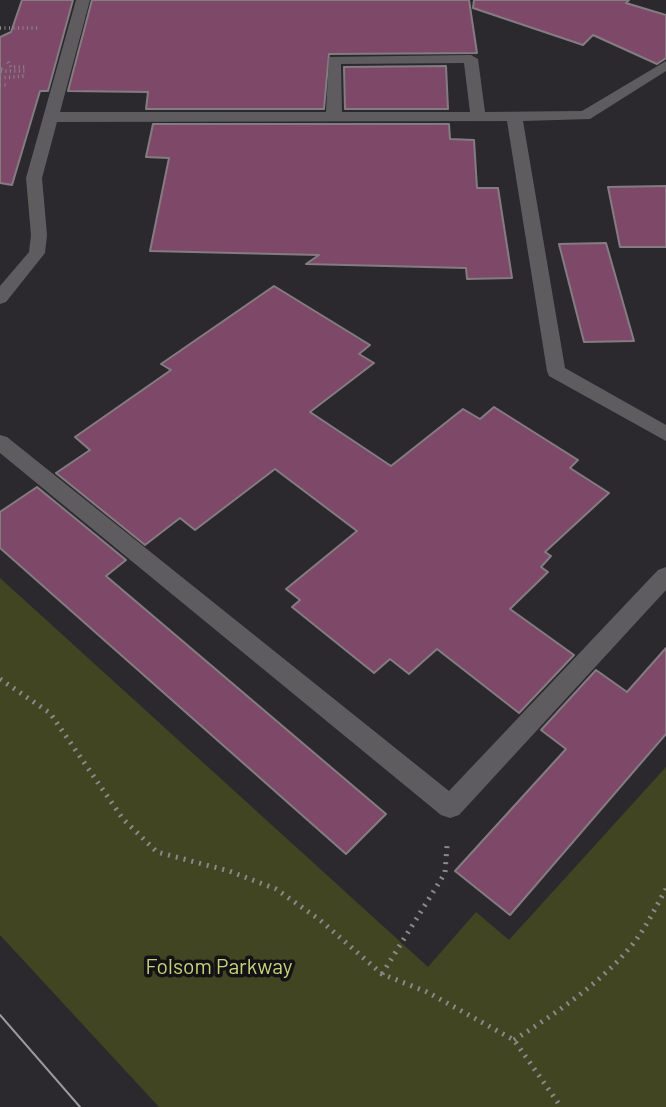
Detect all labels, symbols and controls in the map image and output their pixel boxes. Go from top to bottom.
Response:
park label: Folsom Parkway [146,954,292,980]

